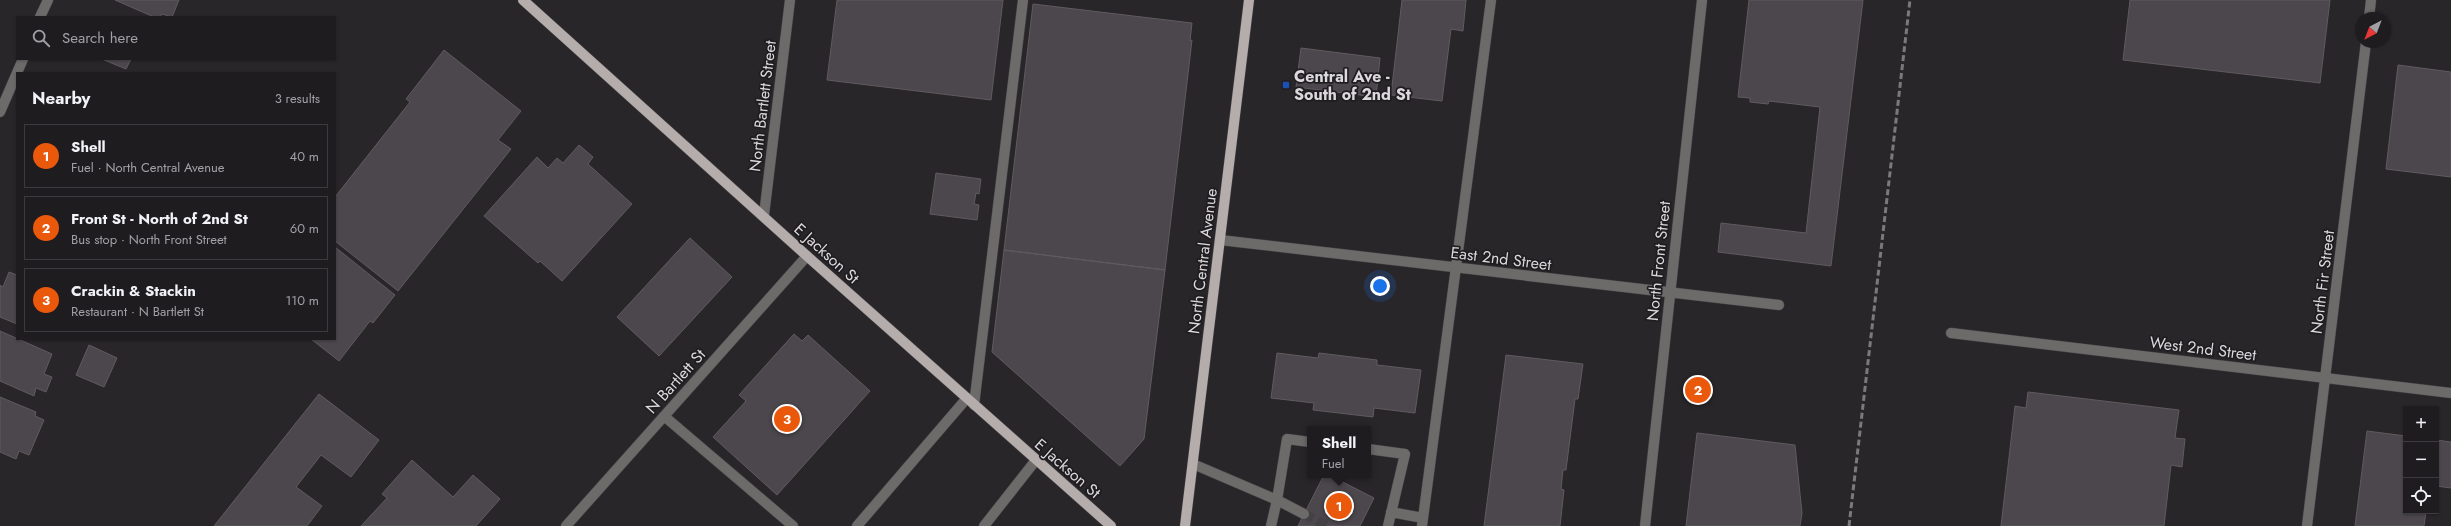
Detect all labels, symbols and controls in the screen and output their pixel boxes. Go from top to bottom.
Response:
north arrow [2355,12,2391,48]
search box [16,16,336,60]
icon: search [30,27,52,49]
text: Search here [62,27,138,49]
street label: North Bartlett Street [743,39,782,173]
place label: Central Ave - South of 2nd St [1294,65,1412,106]
marker: Central Ave - South of 2nd St [1281,80,1291,90]
text: Nearby [32,86,90,110]
text: 3 results [275,89,320,108]
text: Shell [71,136,106,158]
text: 1 [43,147,49,166]
text: 40 m [290,147,319,166]
text: Fuel · North Central Avenue [71,158,225,177]
street label: North Central Avenue [1182,187,1223,335]
street label: North Front Street [1641,200,1676,322]
text: Front St - North of 2nd St [71,208,248,230]
street label: E Jackson St [789,218,865,289]
text: 2 [42,219,50,238]
text: 60 m [290,219,319,238]
street label: North Fir Street [2305,229,2340,335]
text: Bus stop · North Front Street [71,230,227,249]
street label: East 2nd Street [1449,241,1553,276]
your location [1370,276,1390,296]
text: Crackin & Stackin [71,280,196,302]
text: 3 [42,291,50,310]
text: 110 m [285,291,319,310]
text: Restaurant · N Bartlett St [71,302,204,321]
street label: West 2nd Street [2148,331,2258,366]
street label: N Bartlett St [640,344,711,419]
pin: 2 [1685,375,1711,405]
pin: 3 [774,404,800,434]
map controls [2403,406,2439,514]
button: + [2403,406,2439,442]
popup [1307,426,1371,478]
text: Shell [1322,432,1356,454]
street label: E Jackson St [1030,433,1106,504]
button: − [2403,442,2439,478]
text: Fuel [1322,454,1344,473]
button: locate [2403,478,2439,514]
pin: 1 [1326,491,1352,521]

